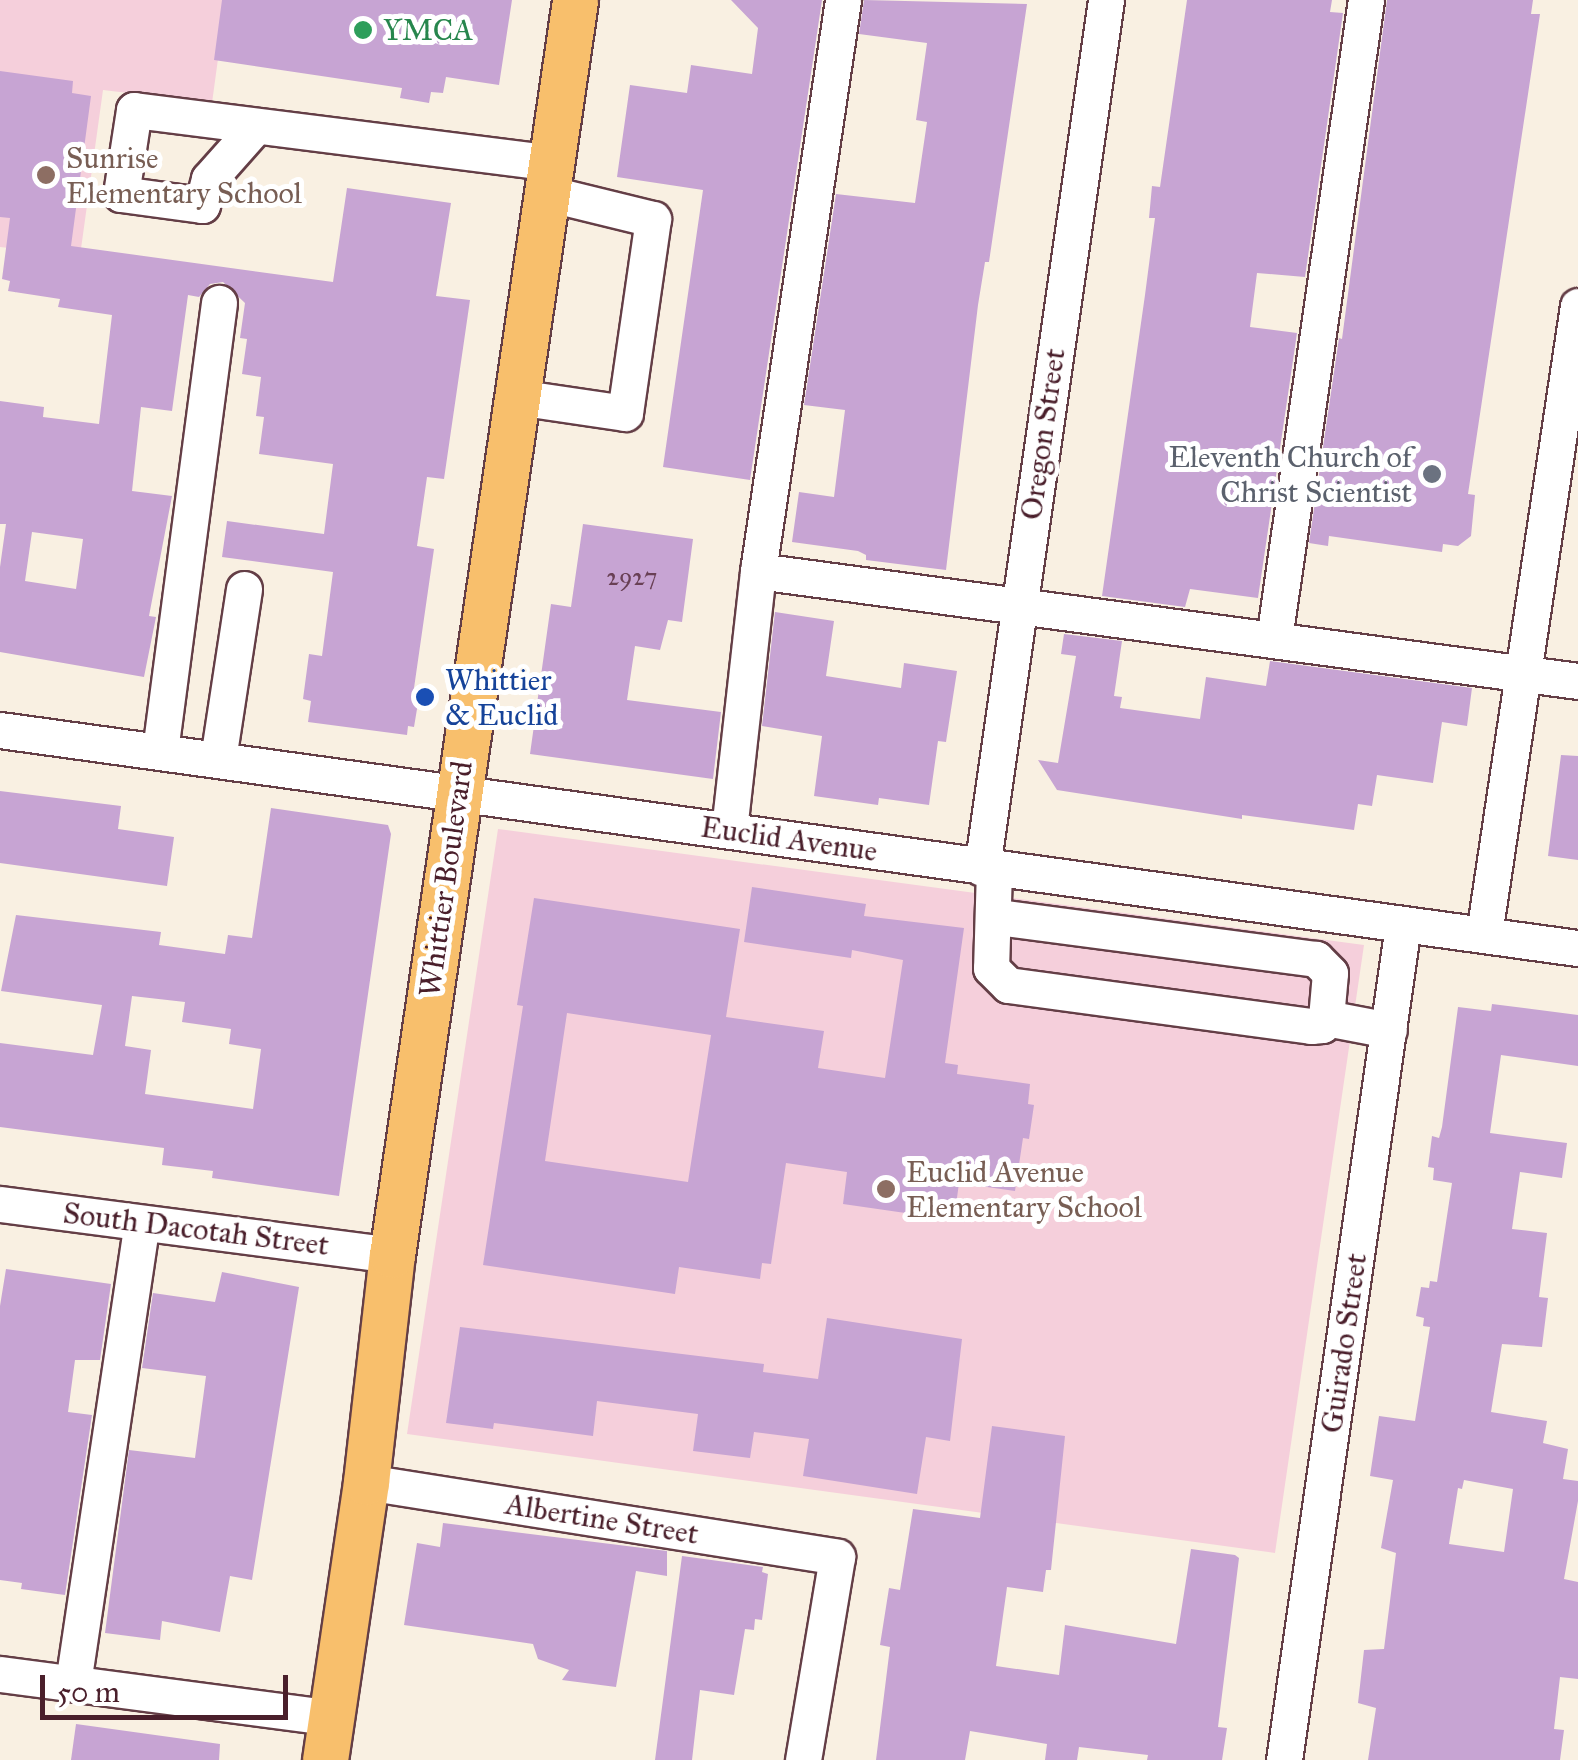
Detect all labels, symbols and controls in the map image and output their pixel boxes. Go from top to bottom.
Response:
place label: YMCA [383,12,473,48]
marker: YMCA [352,19,374,41]
place label: Sunrise Elementary School [66,140,302,210]
marker: Sunrise Elementary School [35,164,57,186]
street label: Oregon Street [1013,346,1073,522]
place label: Eleventh Church of Christ Scientist [1169,439,1412,510]
marker: Eleventh Church of Christ Scientist [1421,463,1443,485]
house number: 2927 [607,562,657,592]
place label: Whittier & Euclid [445,662,558,732]
marker: Whittier & Euclid [414,686,436,708]
street label: Whittier Boulevard [412,759,480,999]
street label: Euclid Avenue [698,809,880,869]
place label: Euclid Avenue Elementary School [906,1154,1142,1224]
marker: Euclid Avenue Elementary School [875,1178,897,1200]
street label: South Dacotah Street [61,1195,331,1263]
street label: Guirado Street [1314,1251,1374,1435]
street label: Albertine Street [503,1486,701,1552]
scale bar [45,1655,292,1717]
text: 50 m [57,1674,120,1710]

